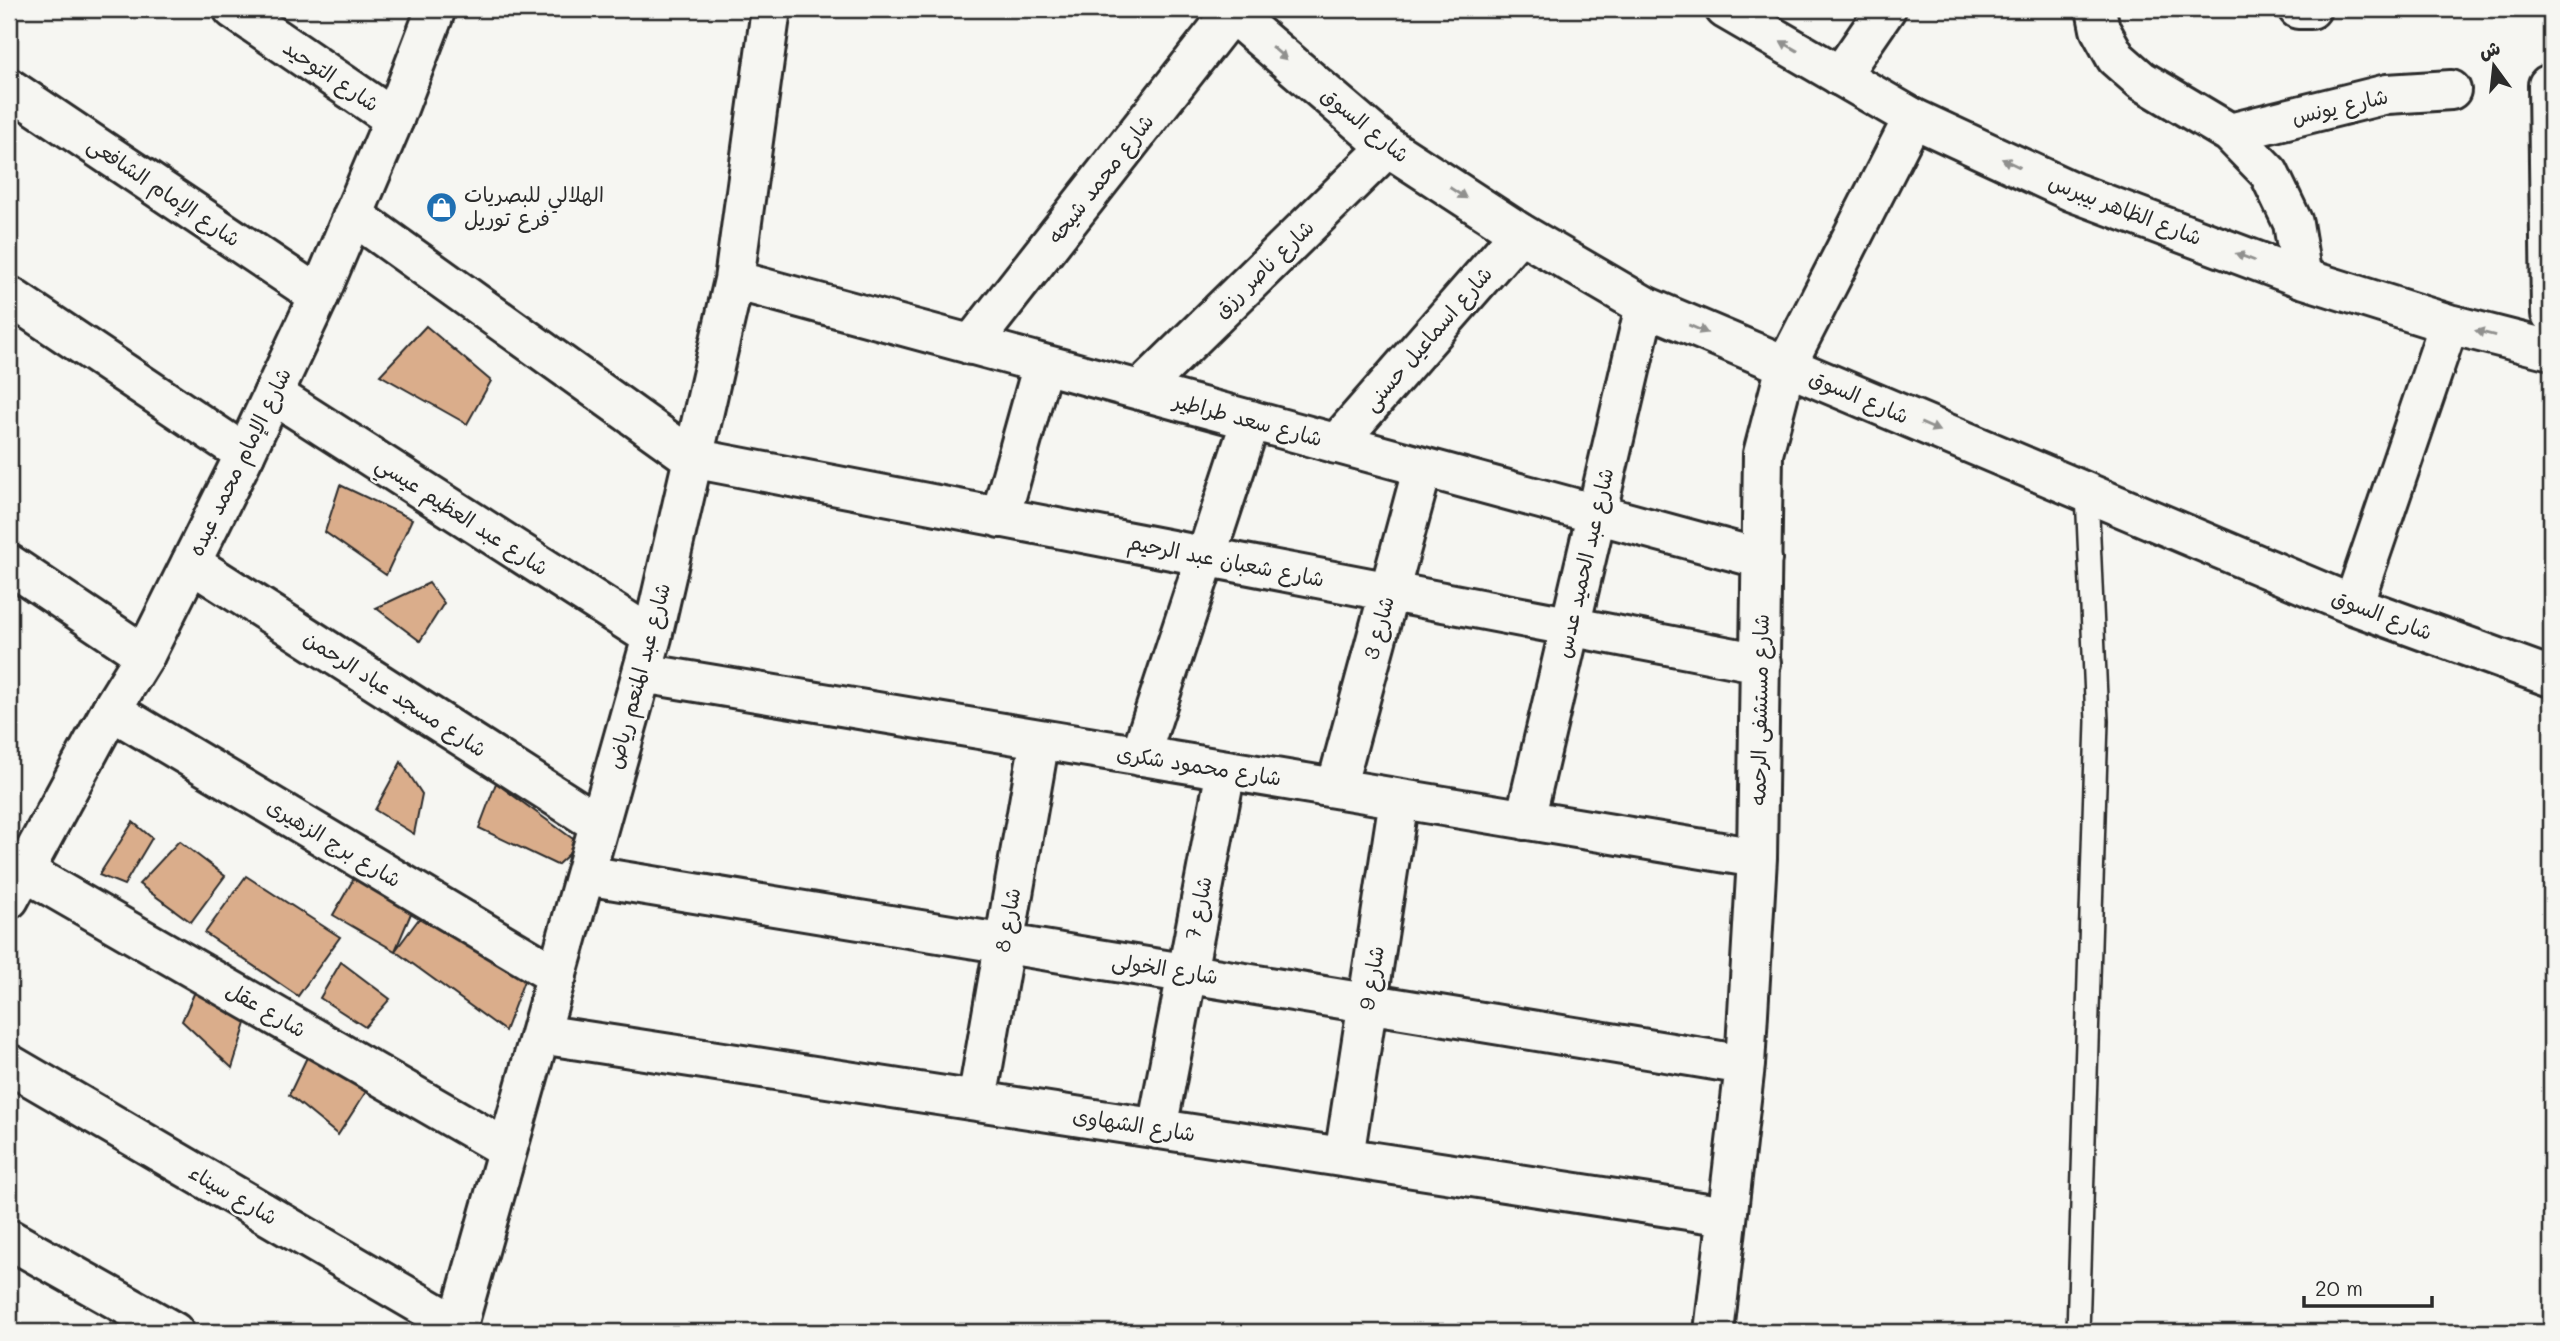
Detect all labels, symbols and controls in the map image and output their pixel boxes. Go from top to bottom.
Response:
north arrow [2458,32,2528,102]
street label: شارع التوحيد [277,33,385,119]
text: ش [2476,34,2503,64]
one-way arrow [1779,40,1798,52]
one-way arrow [1269,46,1287,61]
street label: شارع السوق [1315,80,1415,170]
street label: شارع يونس [2289,81,2391,133]
street label: شارع محمد شيحه [1041,108,1161,250]
street label: شارع الإمام الشافعى [81,130,246,255]
one-way arrow [2001,157,2021,169]
street label: شارع الظاهر بيبرس [2044,167,2206,253]
place label: الهلالي للبصريات فرع توريل [464,180,604,233]
one-way arrow [1448,186,1468,199]
shop icon: الهلالي للبصريات فرع توريل [424,190,458,224]
street label: شارع ناصر رزق [1207,213,1321,325]
one-way arrow [2235,251,2256,262]
street label: شارع اسماعيل حسنى [1357,260,1499,418]
one-way arrow [1688,323,1709,334]
one-way arrow [2474,327,2496,338]
street label: شارع الإمام محمد عبده [181,363,300,562]
street label: شارع السوق [1805,363,1913,431]
street label: شارع سعد طراطير [1169,385,1326,454]
one-way arrow [1920,421,1941,432]
street label: شارع عبد العظيم عيسي [368,449,554,586]
street label: شارع عبد الحميد عدس [1549,465,1621,661]
street label: شارع شعبان عبد الرحيم [1125,527,1327,596]
street label: شارع عبد المنعم رياض [600,580,679,773]
street label: شارع السوق [2327,582,2437,648]
street label: شارع 3 [1356,593,1402,663]
street label: شارع مستشفى الرحمه [1743,614,1777,806]
street label: شارع مسجد عباد الرحمن [298,623,492,765]
street label: شارع محمود شكرى [1115,738,1283,794]
street label: شارع برج الزهيرى [261,791,407,895]
street label: شارع 7 [1178,874,1220,942]
street label: شارع 8 [988,885,1028,955]
street label: شارع 9 [1352,944,1392,1012]
street label: شارع الخولى [1110,946,1220,992]
street label: شارع عقل [220,975,312,1045]
street label: شارع الشهاوى [1070,1100,1198,1150]
street label: شارع سيناء [183,1158,283,1232]
scale bar [2304,1264,2432,1308]
text: 20 m [2315,1274,2363,1301]

